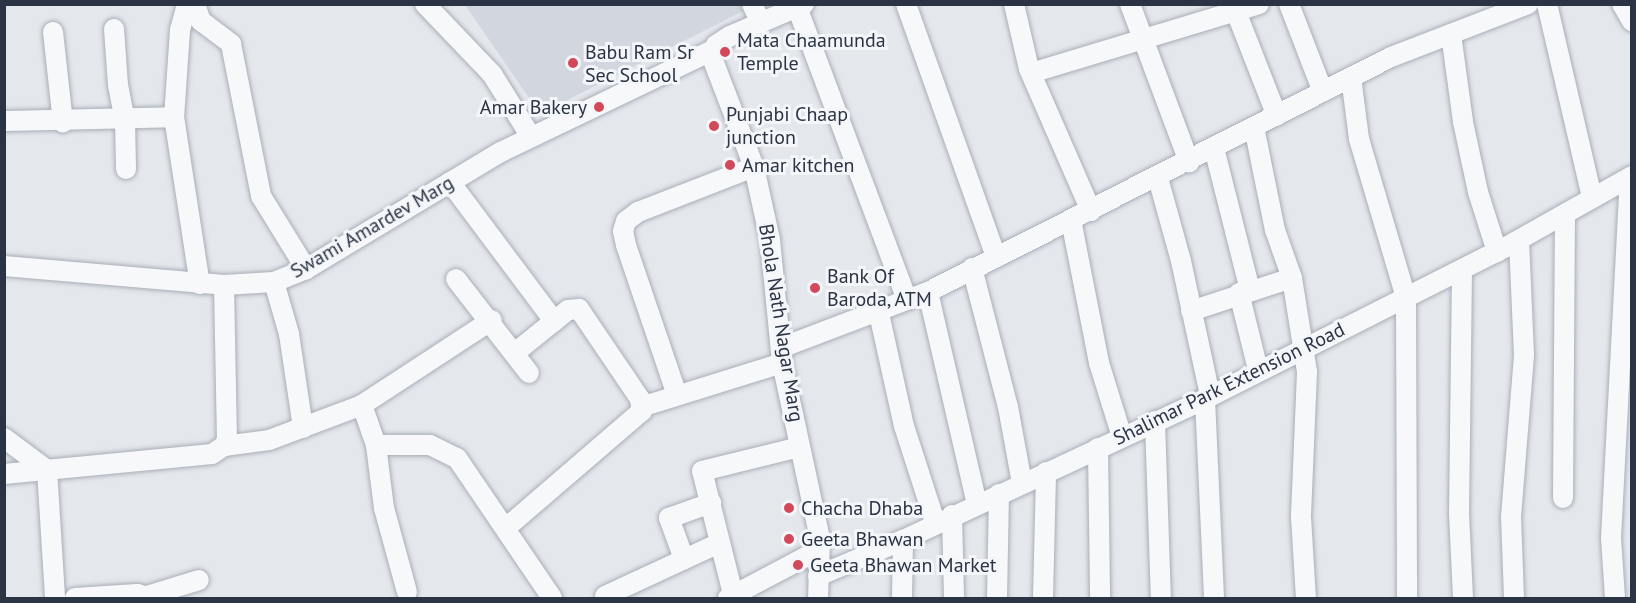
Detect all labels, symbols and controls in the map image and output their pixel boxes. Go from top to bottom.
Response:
place label: Mata Chaamunda Temple [737,28,886,75]
place label: Babu Ram Sr Sec School [585,40,694,87]
marker: Mata Chaamunda Temple [718,45,732,59]
marker: Babu Ram Sr Sec School [566,56,580,70]
place label: Amar Bakery [480,95,587,119]
marker: Amar Bakery [592,100,606,114]
place label: Punjabi Chaap junction [726,102,848,149]
marker: Punjabi Chaap junction [707,119,721,133]
place label: Amar kitchen [742,153,855,177]
marker: Amar kitchen [723,158,737,172]
street label: Swami Amardev Marg [286,170,458,284]
street label: Bhola Nath Nagar Marg [753,222,809,424]
place label: Bank Of Baroda, ATM [827,264,934,311]
marker: Bank Of Baroda, ATM [808,281,822,295]
street label: Shalimar Park Extension Road [1109,317,1349,451]
place label: Chacha Dhaba [801,496,923,520]
marker: Chacha Dhaba [782,501,796,515]
place label: Geeta Bhawan [801,527,923,551]
marker: Geeta Bhawan [782,532,796,546]
place label: Geeta Bhawan Market [810,553,997,577]
marker: Geeta Bhawan Market [791,558,805,572]

